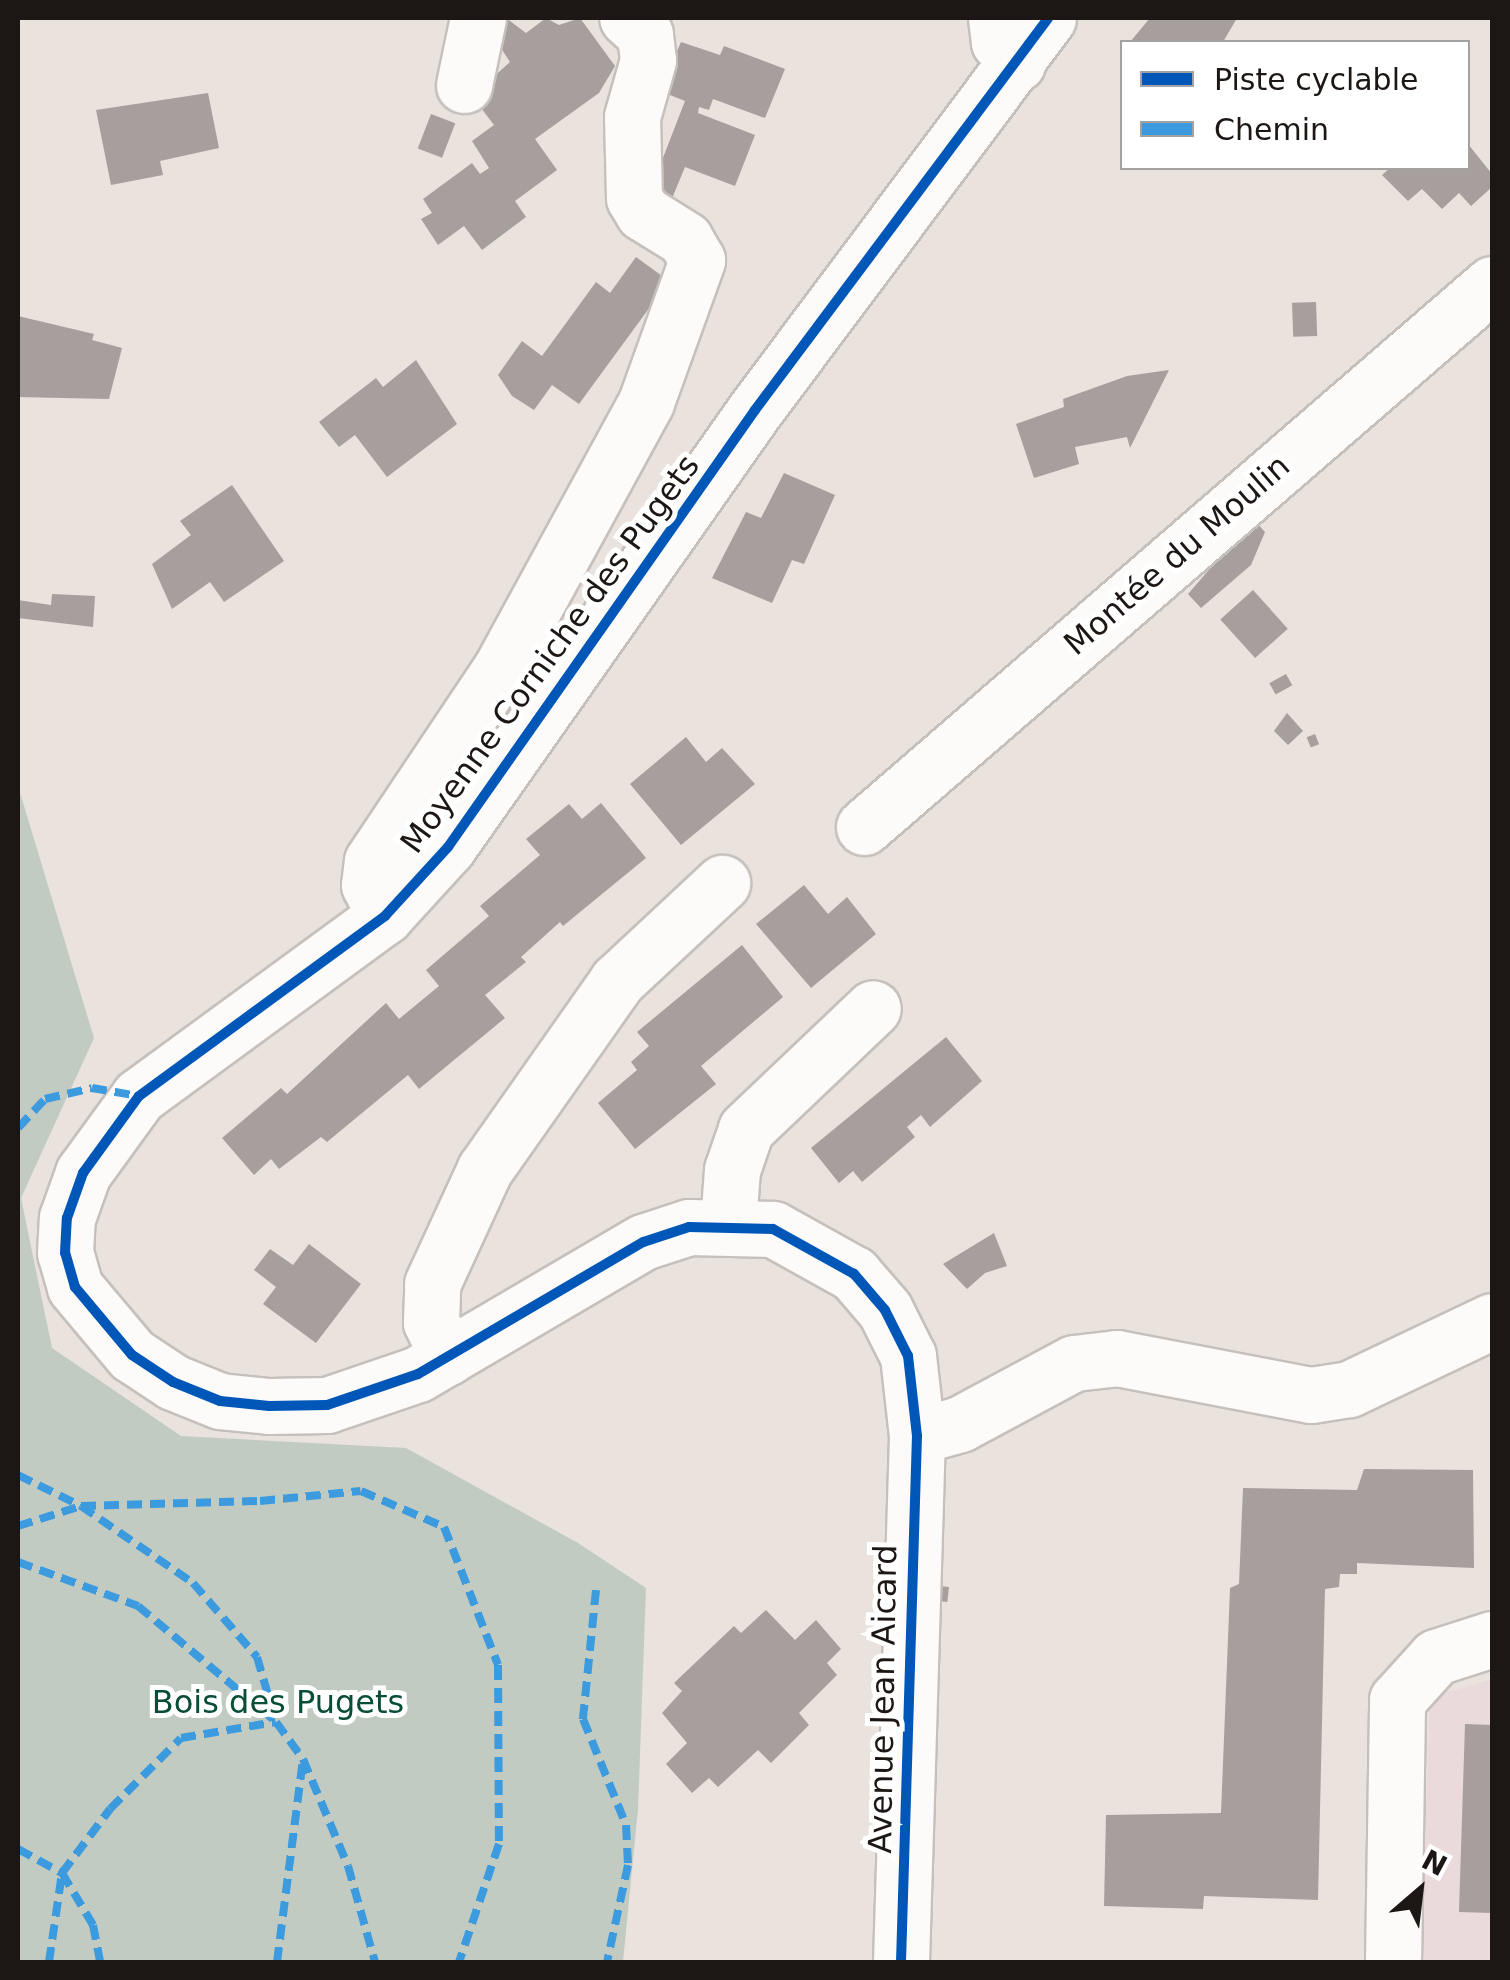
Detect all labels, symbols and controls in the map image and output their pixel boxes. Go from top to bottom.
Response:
legend [1120,40,1470,170]
text: Piste cyclable [1214,62,1418,97]
text: Chemin [1214,112,1329,147]
street label: Moyenne Corniche des Pugets [393,447,707,861]
street label: Montée du Moulin [1057,447,1297,663]
street label: Avenue Jean Aicard [861,1544,905,1854]
park label: Bois des Pugets [152,1683,404,1721]
north arrow [1370,1840,1470,1940]
text: N [1416,1843,1452,1883]

